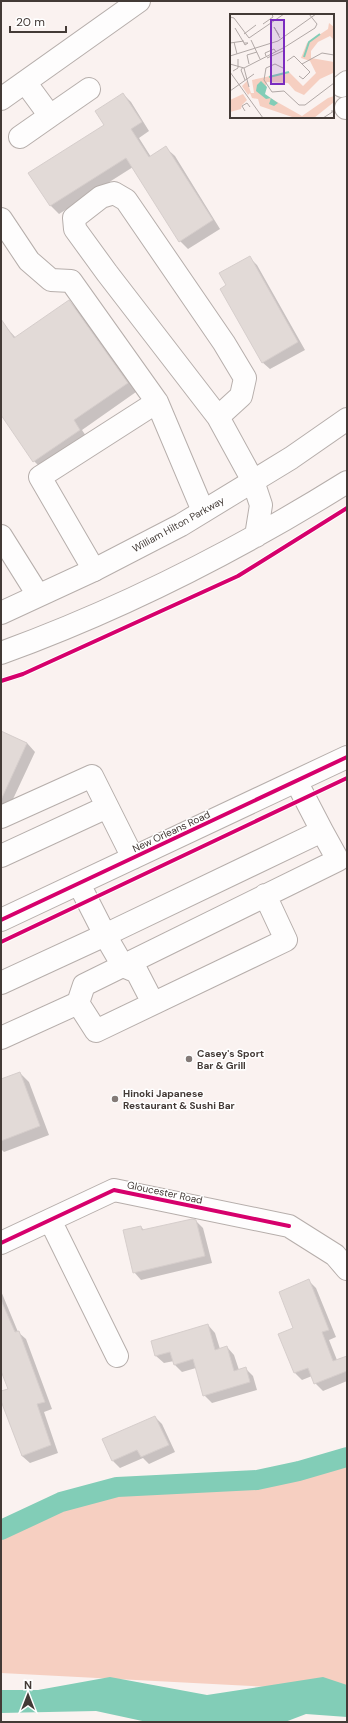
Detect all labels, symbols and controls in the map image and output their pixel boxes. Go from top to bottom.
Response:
scale bar [10,8,66,34]
text: 20 m [16,14,45,30]
inset map [230,14,334,118]
street label: William Hilton Parkway [130,493,227,555]
street label: New Orleans Road [130,808,212,855]
place label: Casey's Sport Bar & Grill [197,1047,264,1072]
marker: Casey's Sport Bar & Grill [184,1054,194,1064]
place label: Hinoki Japanese Restaurant & Sushi Bar [123,1087,235,1112]
marker: Hinoki Japanese Restaurant & Sushi Bar [110,1094,120,1104]
street label: Gloucester Road [126,1178,204,1207]
north arrow [8,1675,48,1715]
text: N [24,1678,32,1692]

